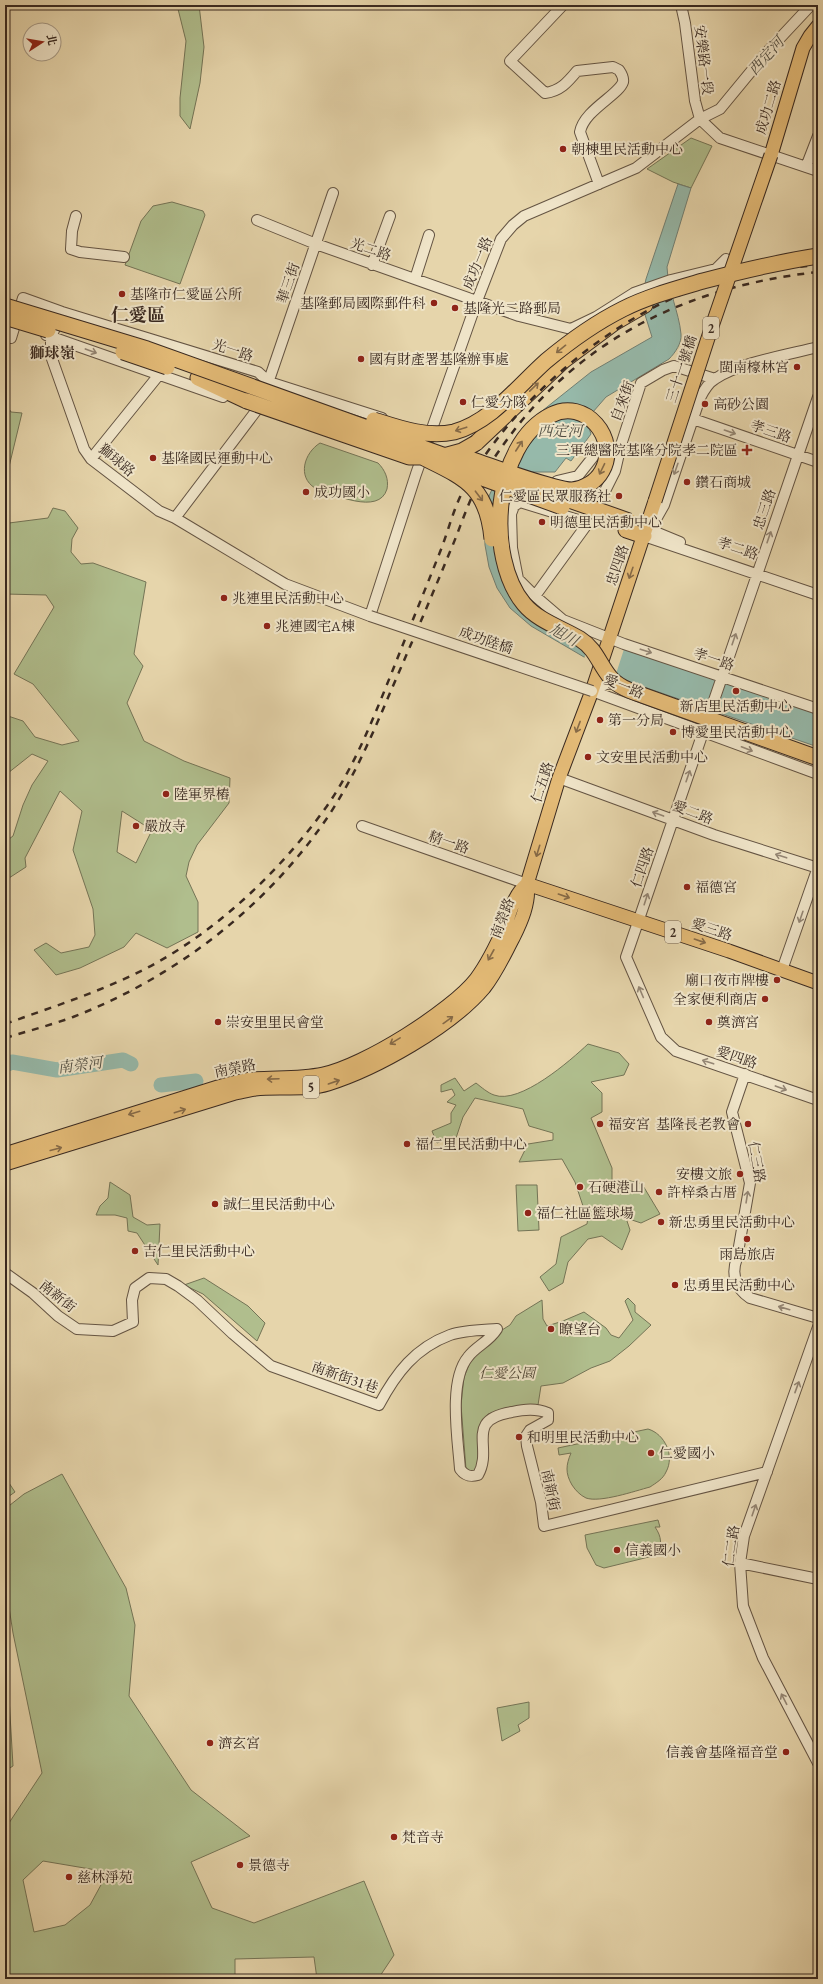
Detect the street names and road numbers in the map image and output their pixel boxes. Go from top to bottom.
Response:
street label: 安樂路一段 [691,24,717,96]
street label: 成功二路 [751,78,785,136]
street label: 光二路 [348,234,394,264]
street label: 成功一路 [458,234,496,292]
street label: 華三街 [273,260,303,306]
road number: 2 [703,317,719,339]
street label: 三十一號橋 [662,333,700,405]
street label: 光一路 [210,335,256,365]
street label: 自來街 [606,378,638,424]
street label: 孝三路 [748,416,794,446]
street label: 獅球路 [95,440,139,480]
street label: 忠三路 [749,486,779,532]
street label: 孝二路 [715,533,761,563]
street label: 忠四路 [602,542,632,588]
street label: 成功陸橋 [457,622,515,658]
street label: 孝一路 [691,644,737,674]
street label: 愛一路 [601,670,647,702]
street label: 仁五路 [527,759,557,805]
street label: 愛二路 [670,796,716,828]
street label: 精一路 [426,827,472,857]
street label: 仁四路 [627,844,657,890]
street label: 南榮路 [486,895,518,941]
street label: 愛三路 [689,914,735,944]
road number: 2 [665,921,681,943]
street label: 愛四路 [714,1042,760,1072]
street label: 南榮路 [213,1055,257,1081]
road number: 5 [303,1076,319,1098]
street label: 仁三路 [744,1140,770,1184]
street label: 南新街 [36,1276,80,1316]
street label: 南新街31巷 [309,1357,381,1397]
street label: 南新街 [538,1468,564,1512]
street label: 仁二路 [719,1524,743,1568]

